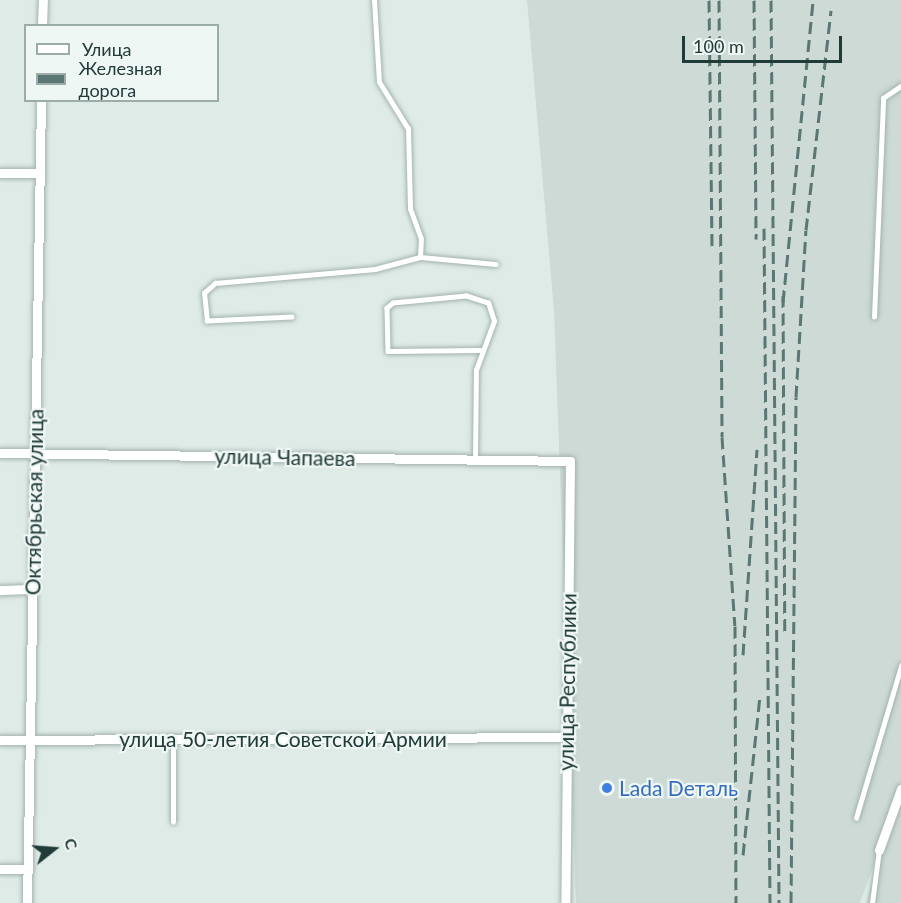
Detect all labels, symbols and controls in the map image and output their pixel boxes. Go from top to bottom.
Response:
legend [24,24,219,102]
scale bar [685,24,846,62]
text: 100 m [693,35,744,57]
text: Улица [82,38,132,60]
text: Железная дорога [78,57,162,101]
street label: Октябрьская улица [20,409,48,595]
street label: улица Чапаева [214,443,356,471]
street label: улица Республики [553,593,581,771]
street label: улица 50-летия Советской Армии [119,726,447,752]
place label: Lada Dеталь [619,775,738,801]
marker: Lada Dеталь [600,781,614,795]
north arrow [24,819,84,879]
text: С [61,836,82,851]

